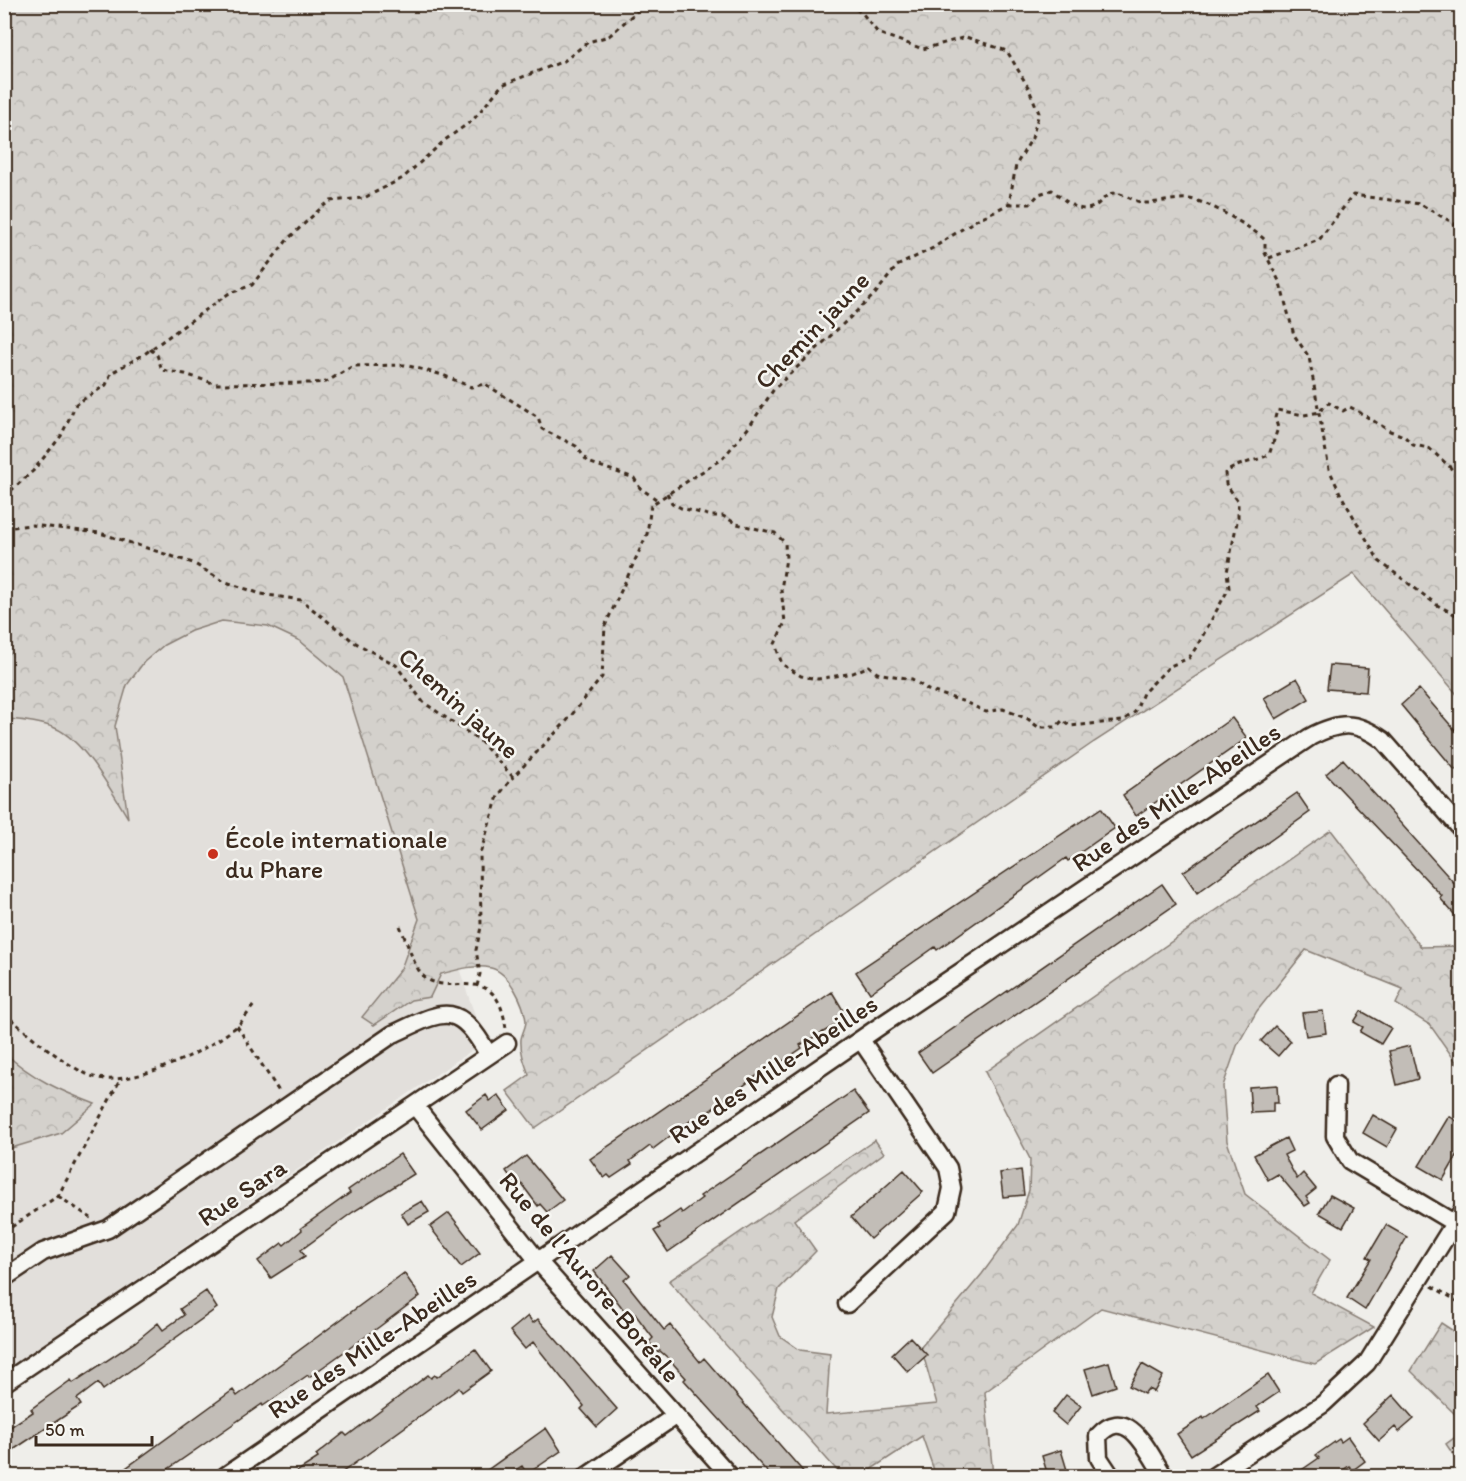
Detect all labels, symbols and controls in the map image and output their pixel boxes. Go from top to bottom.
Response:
street label: Chemin jaune [748,264,876,396]
street label: Chemin jaune [392,640,526,766]
street label: Rue des Mille-Abeilles [1065,715,1287,879]
place label: École internationale du Phare [225,823,448,885]
marker: École internationale du Phare [206,847,220,861]
street label: Rue des Mille-Abeilles [662,987,884,1151]
street label: Rue Sara [191,1150,293,1233]
street label: Rue de l'Aurore-Boréale [492,1165,688,1389]
street label: Rue des Mille-Abeilles [261,1262,483,1426]
scale bar [36,1409,152,1447]
text: 50 m [45,1419,85,1441]

